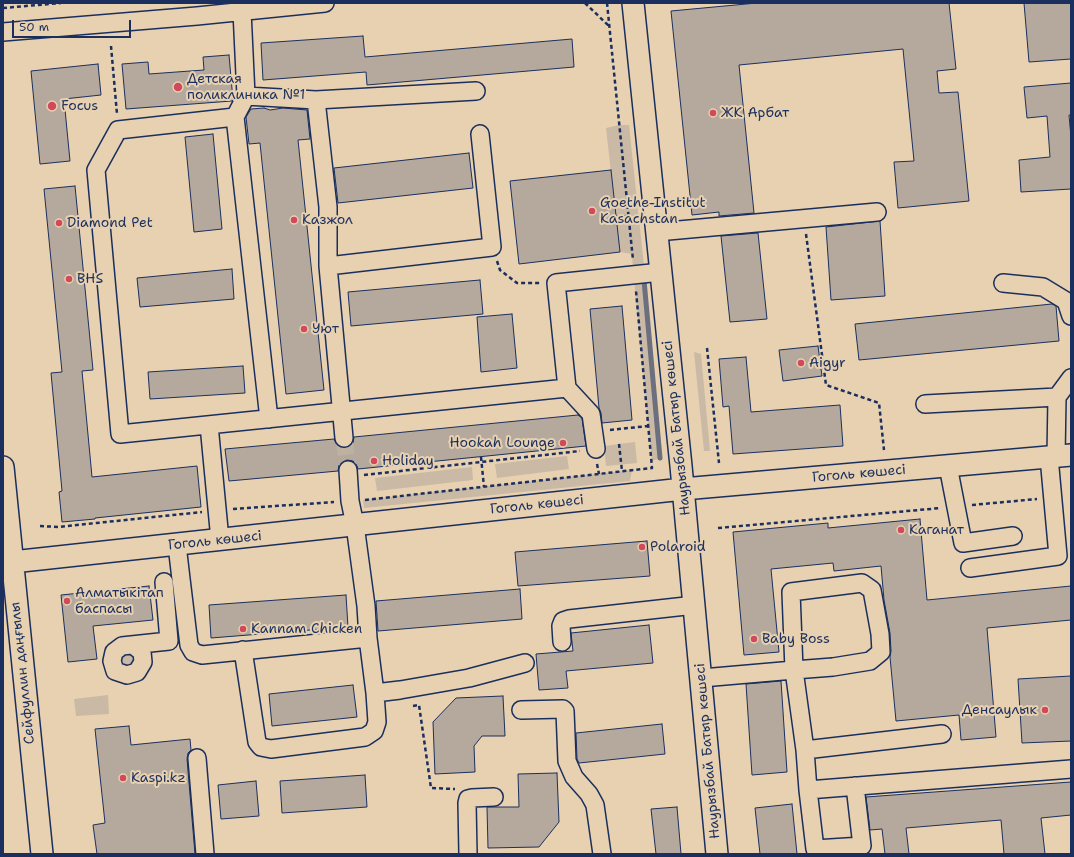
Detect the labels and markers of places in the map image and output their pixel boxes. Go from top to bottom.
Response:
place label: Детская поликлиника №1 [187,71,305,104]
marker: Детская поликлиника №1 [172,81,184,93]
place label: Focus [61,98,98,114]
marker: Focus [46,100,58,112]
place label: ЖК Арбат [721,105,789,121]
marker: ЖК Арбат [708,108,718,118]
place label: Goethe-Institut Kasachstan [600,195,706,228]
marker: Goethe-Institut Kasachstan [587,206,597,216]
place label: Казжол [302,212,353,228]
place label: Diamond Pet [67,215,153,231]
marker: Казжол [289,215,299,225]
marker: Diamond Pet [54,218,64,228]
place label: BHS [77,271,103,287]
marker: BHS [64,274,74,284]
place label: Уют [312,321,339,337]
marker: Уют [299,324,309,334]
place label: Aigyr [809,355,846,371]
marker: Aigyr [796,358,806,368]
place label: Hookah Lounge [449,435,555,451]
marker: Hookah Lounge [558,438,568,448]
place label: Holiday [382,453,434,469]
marker: Holiday [369,456,379,466]
place label: Каганат [909,522,964,538]
marker: Каганат [896,525,906,535]
place label: Polaroid [650,539,706,555]
marker: Polaroid [637,542,647,552]
place label: Алматыкітап баспасы [75,585,164,618]
marker: Алматыкітап баспасы [62,596,72,606]
place label: Kannam Chicken [251,621,362,637]
marker: Kannam Chicken [238,624,248,634]
place label: Baby Boss [762,631,830,647]
marker: Baby Boss [749,634,759,644]
place label: Денсаулык [962,702,1037,718]
marker: Денсаулык [1040,705,1050,715]
place label: Kaspi.kz [131,770,186,786]
marker: Kaspi.kz [118,773,128,783]

